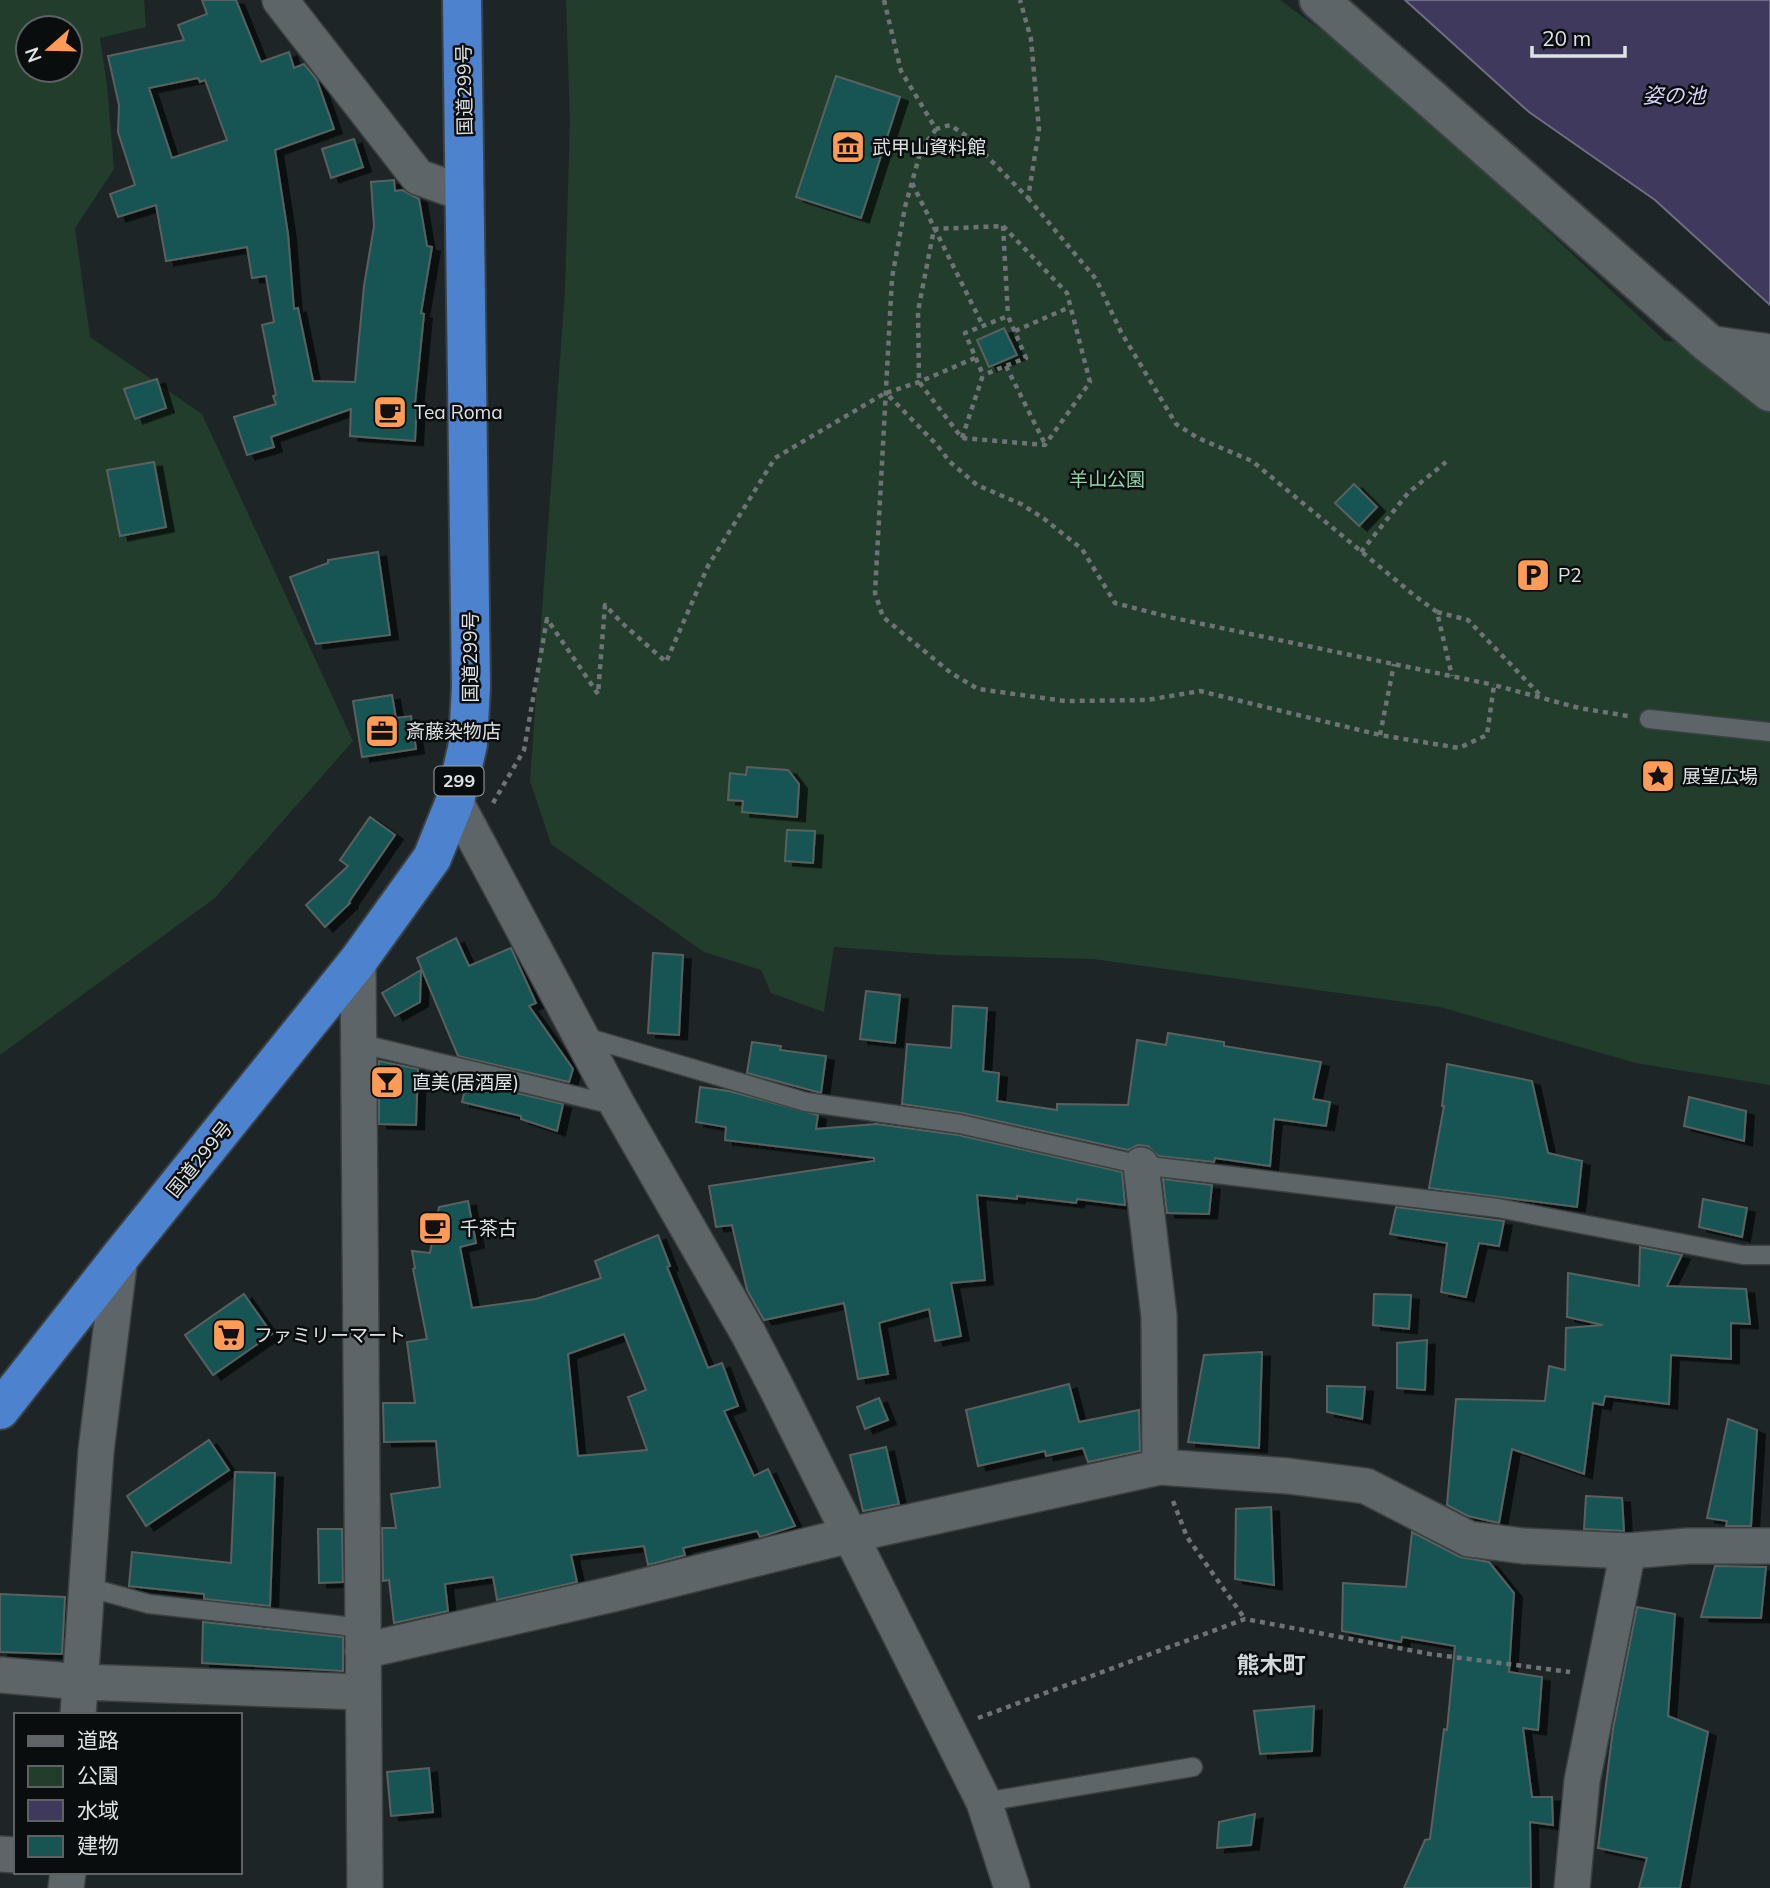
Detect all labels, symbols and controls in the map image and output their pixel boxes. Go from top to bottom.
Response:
north arrow [14,14,84,84]
scale bar [1532,14,1625,58]
text: 20 m [1542,25,1591,51]
text: N [19,44,47,66]
street label: 国道299号 [451,44,477,136]
water label: 姿の池 [1643,82,1707,108]
museum icon: 武甲山資料館 [829,128,867,166]
place label: 武甲山資料館 [872,135,986,159]
cafe icon: Tea Roma [371,393,409,431]
place label: Tea Roma [414,400,503,424]
park label: 羊山公園 [1069,467,1145,491]
parking icon: P2 [1514,556,1552,594]
place label: P2 [1558,563,1582,587]
street label: 国道299号 [458,611,482,703]
office icon: 斎藤染物店 [363,712,401,750]
place label: 斎藤染物店 [406,719,501,743]
place icon: 展望広場 [1639,757,1677,795]
place label: 展望広場 [1682,764,1758,788]
road number: 299 [434,766,484,796]
bar icon: 直美(居酒屋) [368,1063,406,1101]
place label: 直美(居酒屋) [412,1070,519,1094]
street label: 国道299号 [161,1116,237,1202]
cafe icon: 千茶古 [416,1209,454,1247]
place label: 千茶古 [460,1216,517,1240]
supermarket icon: ファミリーマート [210,1316,248,1354]
place label: ファミリーマート [254,1323,406,1347]
district label: 熊木町 [1237,1650,1306,1679]
legend [14,1713,242,1874]
text: 道路 [77,1727,119,1753]
text: 公園 [77,1762,119,1788]
text: 水域 [77,1797,119,1823]
text: 建物 [77,1832,119,1858]

